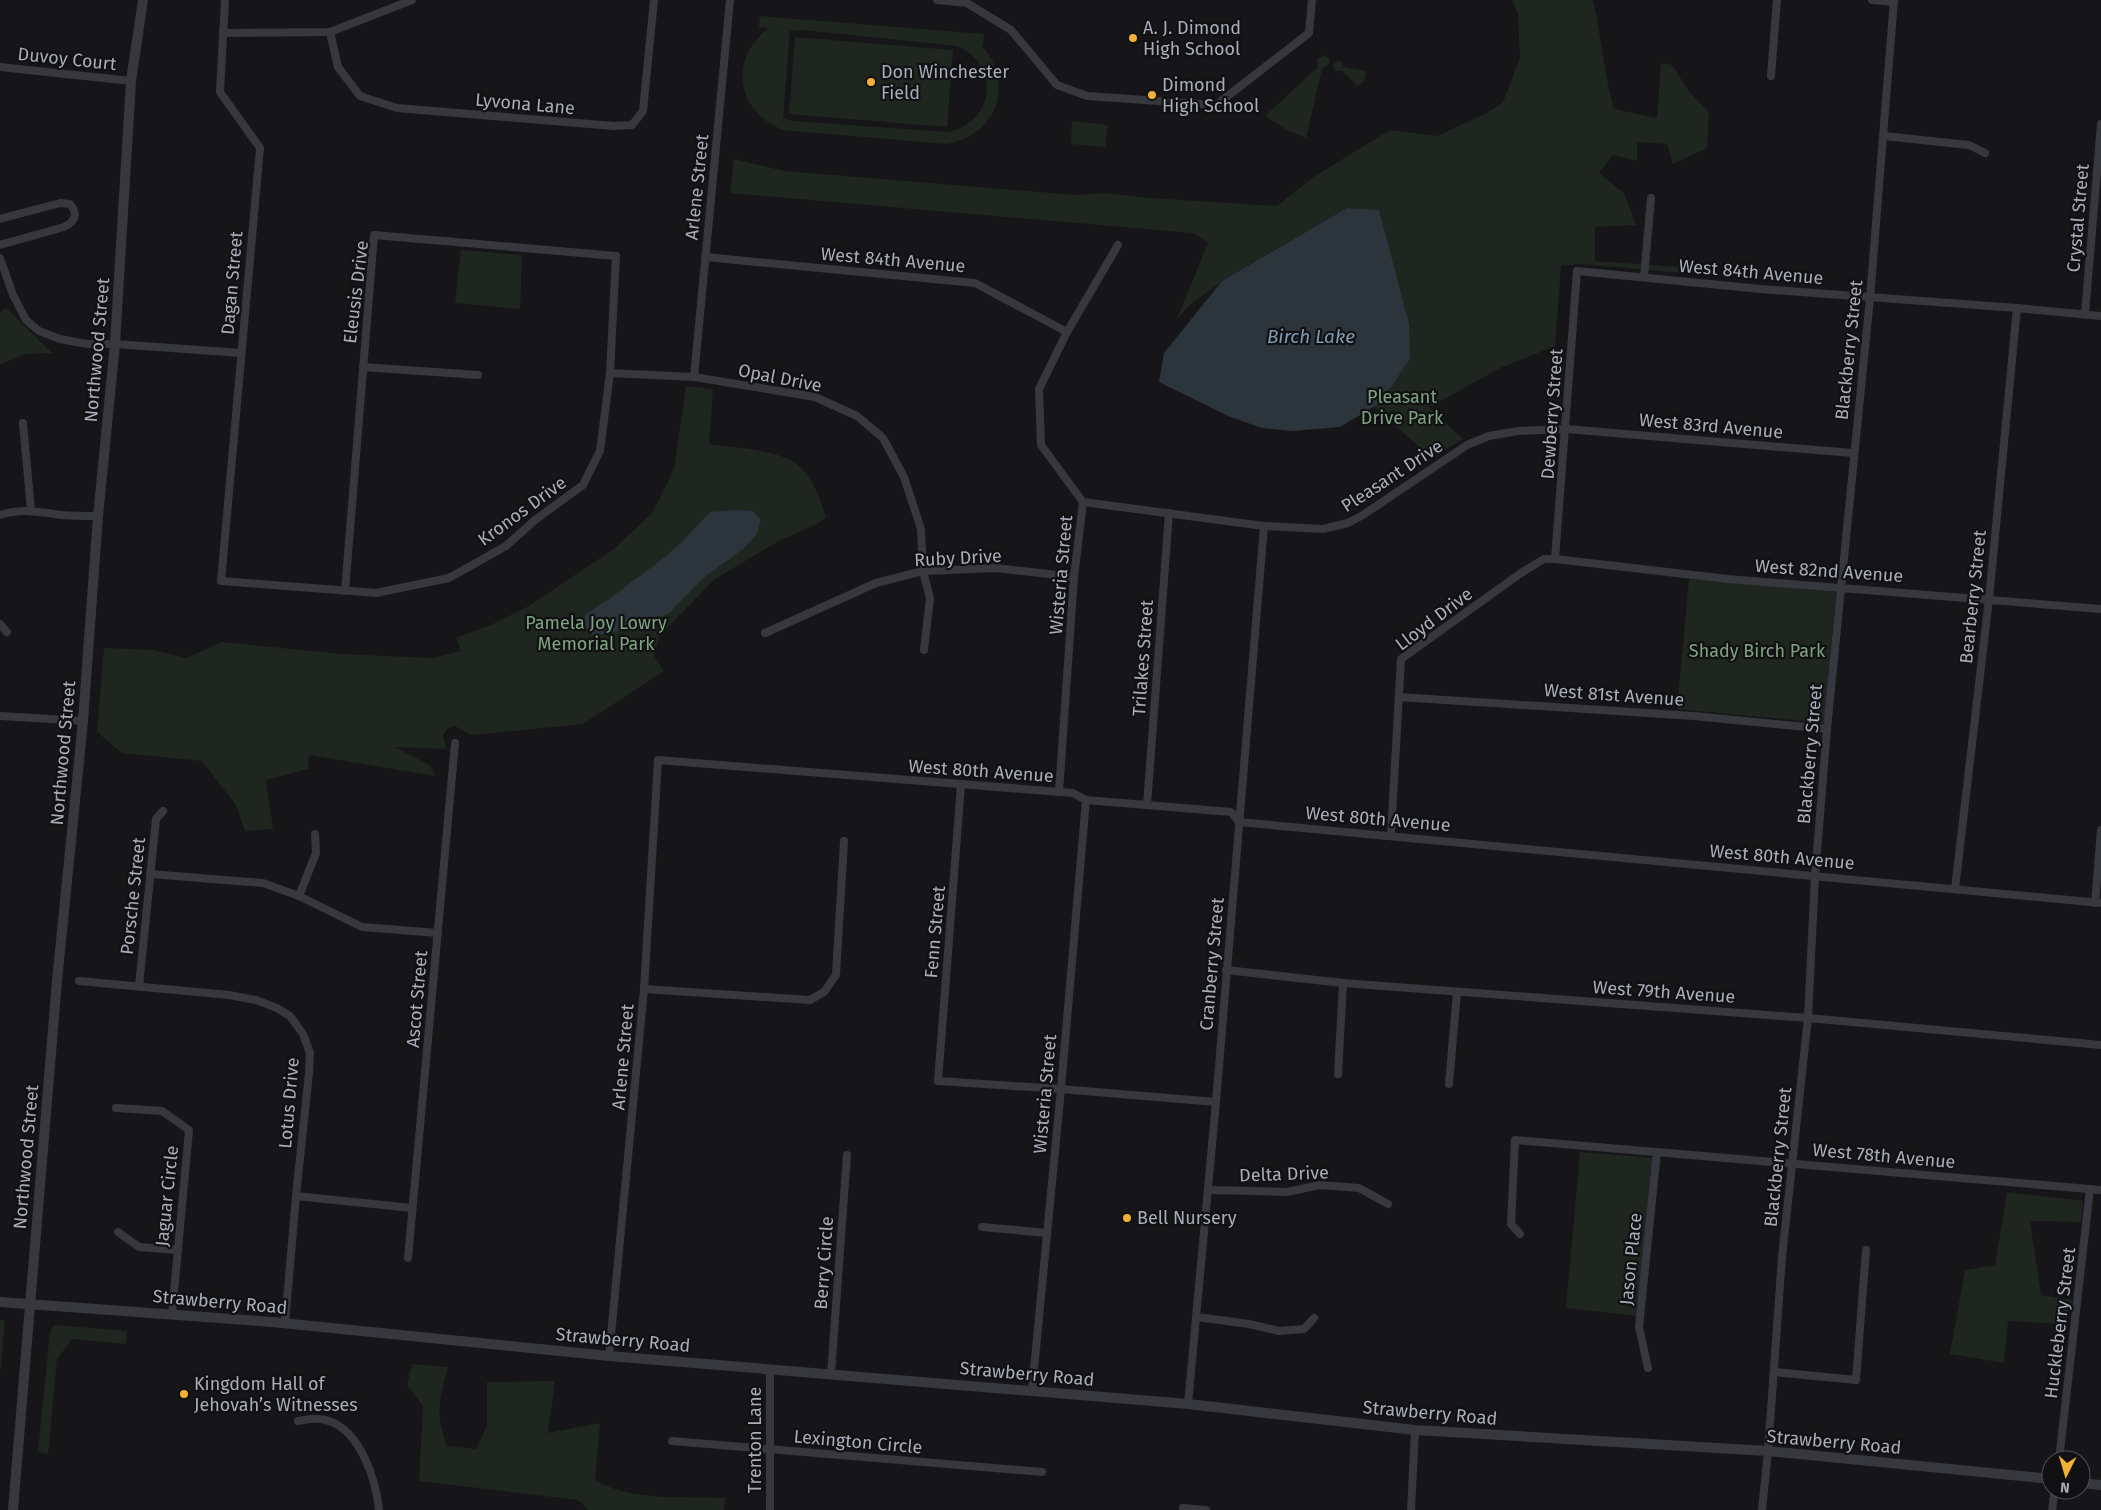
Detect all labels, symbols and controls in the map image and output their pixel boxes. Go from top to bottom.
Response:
place label: A. J. Dimond High School [1143,17,1241,60]
marker: A. J. Dimond High School [1127,32,1139,44]
street label: Duvoy Court [17,43,118,75]
place label: Don Winchester Field [881,61,1009,104]
place label: Dimond High School [1162,74,1259,117]
marker: Don Winchester Field [865,76,877,88]
street label: Lyvona Lane [474,89,576,119]
marker: Dimond High School [1146,89,1158,101]
street label: Arlene Street [681,133,714,241]
street label: Crystal Street [2062,162,2094,273]
street label: Dagan Street [217,230,248,336]
street label: Eleusis Drive [339,239,373,345]
street label: West 84th Avenue [820,243,966,277]
street label: West 84th Avenue [1678,255,1824,289]
street label: Northwood Street [80,276,114,423]
street label: Blackberry Street [1831,278,1867,421]
water label: Birch Lake [1267,325,1355,348]
street label: Dewberry Street [1536,347,1568,480]
street label: Opal Drive [736,359,824,397]
park label: Pleasant Drive Park [1361,386,1444,429]
street label: West 83rd Avenue [1638,409,1784,443]
street label: Pleasant Drive [1337,435,1447,517]
street label: Kronos Drive [473,472,571,550]
street label: Wisteria Street [1045,514,1077,636]
street label: Bearberry Street [1955,529,1991,665]
street label: Ruby Drive [914,545,1002,571]
street label: West 82nd Avenue [1754,555,1904,587]
street label: Lloyd Drive [1391,583,1477,655]
street label: Trilakes Street [1128,599,1158,717]
park label: Pamela Joy Lowry Memorial Park [525,612,667,655]
park label: Shady Birch Park [1689,640,1826,662]
street label: Northwood Street [46,679,80,826]
street label: West 81st Avenue [1543,679,1685,711]
street label: Blackberry Street [1793,683,1827,825]
street label: West 80th Avenue [908,755,1054,787]
street label: West 80th Avenue [1304,802,1452,836]
street label: Porsche Street [116,836,150,956]
street label: West 80th Avenue [1708,840,1856,874]
street label: Fenn Street [920,884,950,979]
street label: Cranberry Street [1195,896,1229,1031]
street label: Ascot Street [402,949,432,1049]
street label: West 79th Avenue [1592,976,1736,1008]
street label: Arlene Street [607,1003,639,1111]
street label: Wisteria Street [1029,1033,1061,1155]
street label: Lotus Drive [274,1057,304,1149]
street label: Northwood Street [9,1083,43,1230]
street label: Blackberry Street [1760,1085,1796,1228]
street label: West 78th Avenue [1812,1139,1956,1173]
street label: Jaguar Circle [151,1144,183,1248]
street label: Delta Drive [1239,1161,1329,1187]
place label: Bell Nursery [1137,1207,1237,1229]
marker: Bell Nursery [1121,1212,1133,1224]
street label: Jason Place [1615,1212,1647,1306]
street label: Berry Circle [810,1216,838,1310]
street label: Huckleberry Street [2040,1246,2080,1400]
street label: Strawberry Road [152,1285,288,1319]
street label: Strawberry Road [555,1323,691,1357]
street label: Strawberry Road [959,1357,1095,1391]
place label: Kingdom Hall of Jehovah’s Witnesses [194,1373,358,1416]
street label: Trenton Lane [744,1387,766,1493]
marker: Kingdom Hall of Jehovah’s Witnesses [178,1388,190,1400]
street label: Strawberry Road [1362,1396,1498,1430]
street label: Lexington Circle [793,1425,923,1459]
street label: Strawberry Road [1766,1425,1902,1459]
north arrow [2041,1450,2091,1500]
text: N [2060,1479,2070,1496]

